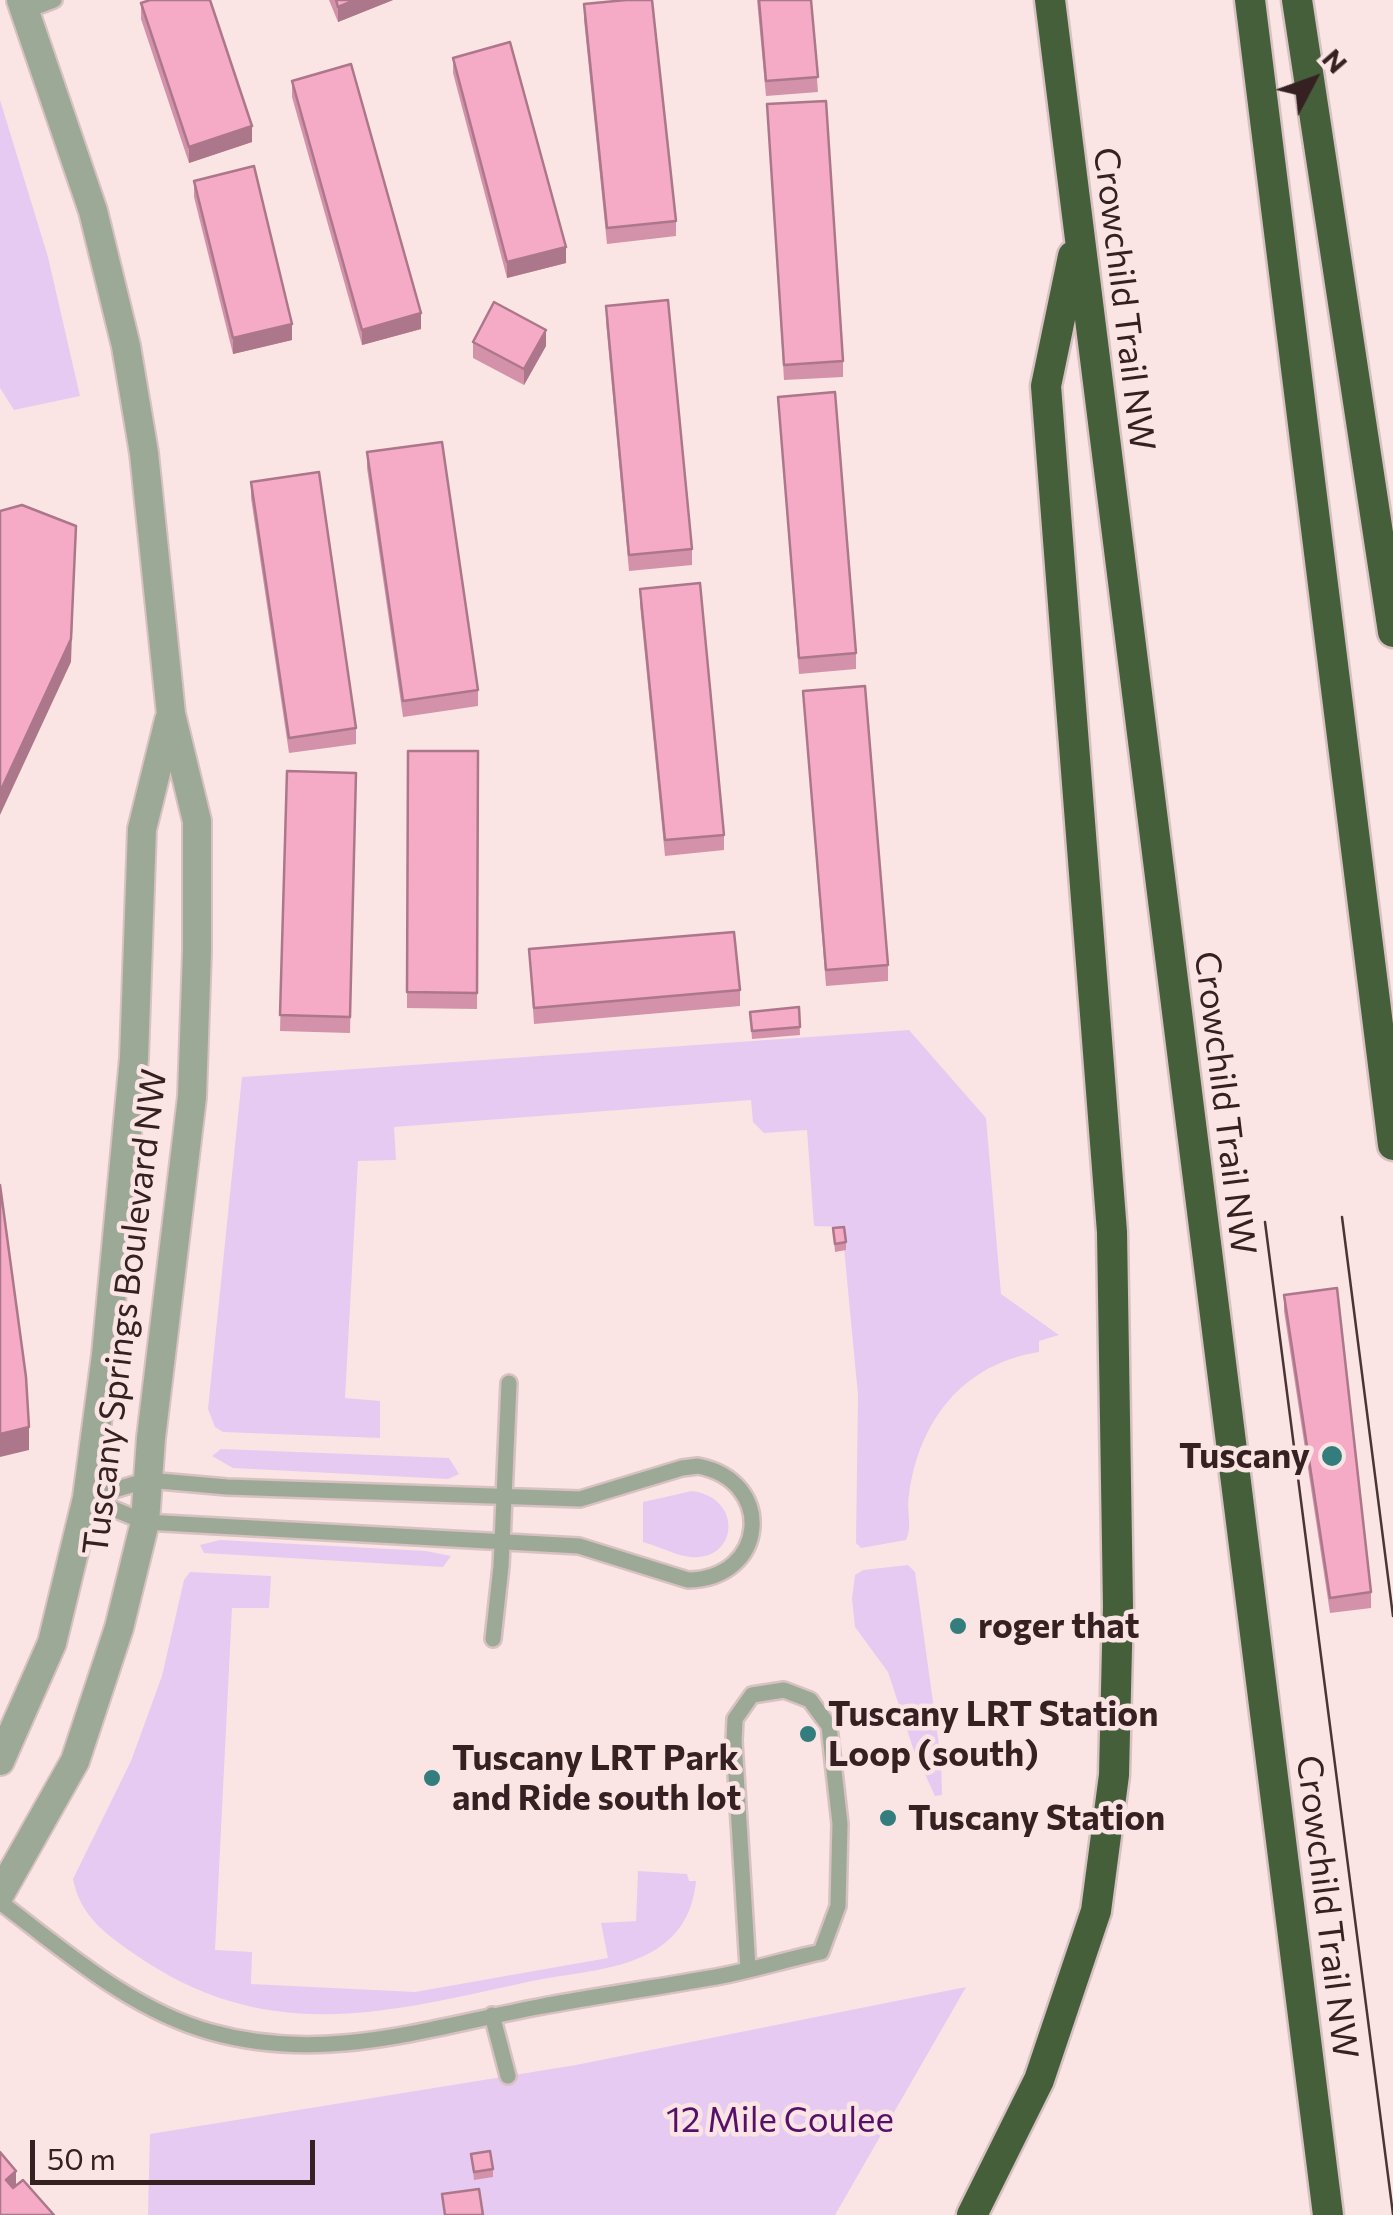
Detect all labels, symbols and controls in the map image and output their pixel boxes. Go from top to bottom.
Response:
north arrow [1263,30,1363,130]
text: N [1316,41,1355,79]
street label: Crowchild Trail NW [1085,145,1163,453]
street label: Crowchild Trail NW [1186,949,1264,1257]
street label: Tuscany Springs Boulevard NW [74,1067,176,1557]
place label: Tuscany [1179,1435,1310,1477]
marker: Tuscany [1319,1443,1345,1469]
place label: roger that [978,1605,1140,1647]
marker: roger that [947,1615,969,1637]
place label: Tuscany LRT Station Loop (south) [828,1693,1158,1775]
marker: Tuscany LRT Station Loop (south) [797,1723,819,1745]
place label: Tuscany LRT Park and Ride south lot [452,1737,741,1819]
street label: Crowchild Trail NW [1288,1753,1366,2061]
marker: Tuscany LRT Park and Ride south lot [421,1767,443,1789]
place label: Tuscany Station [908,1797,1165,1839]
marker: Tuscany Station [877,1807,899,1829]
park label: 12 Mile Coulee [666,2099,894,2141]
scale bar [35,2120,320,2182]
text: 50 m [47,2139,116,2176]

